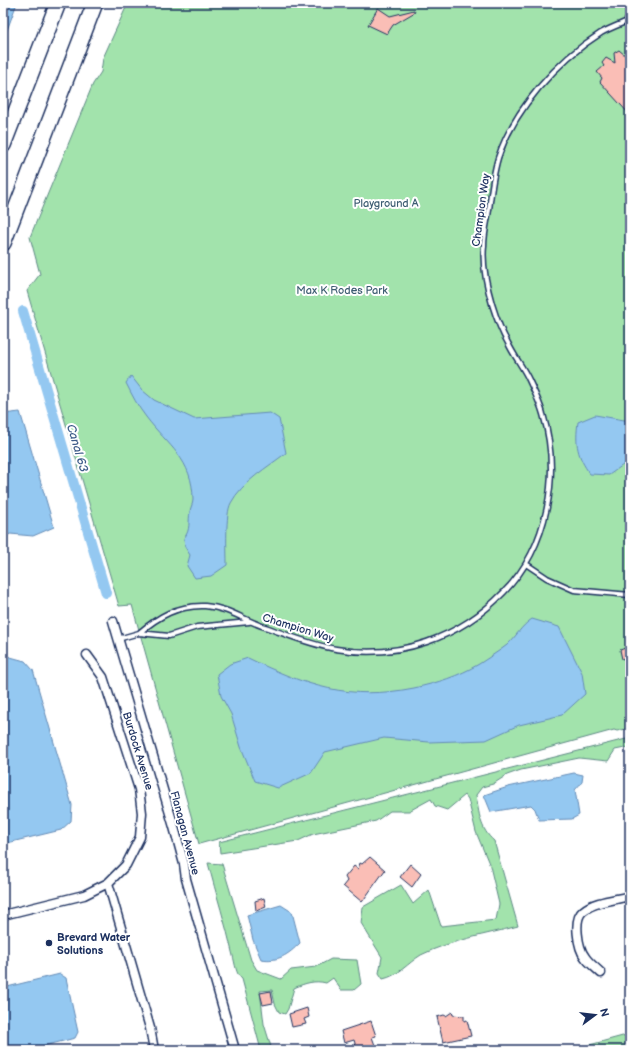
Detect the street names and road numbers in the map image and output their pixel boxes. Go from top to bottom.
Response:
street label: Champion Way [469,173,493,247]
street label: Champion Way [261,611,335,645]
street label: Burdock Avenue [120,710,156,792]
street label: Flanagan Avenue [168,790,203,877]

